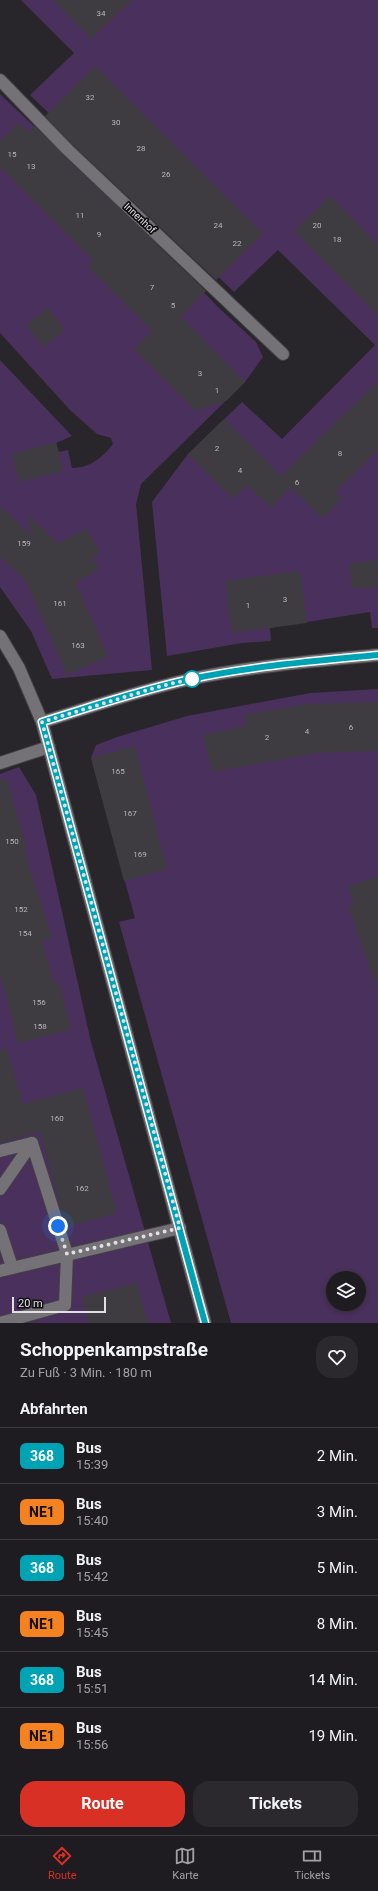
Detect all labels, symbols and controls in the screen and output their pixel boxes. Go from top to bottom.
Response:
house number: 34 [97,9,106,18]
house number: 32 [86,93,95,102]
house number: 30 [112,118,121,127]
house number: 28 [137,144,146,153]
house number: 15 [8,150,17,159]
house number: 13 [27,162,36,171]
house number: 26 [162,170,171,179]
street label: Innenhof [122,201,158,236]
house number: 11 [76,211,85,220]
house number: 24 [214,221,223,230]
house number: 20 [313,221,322,230]
house number: 9 [97,230,101,239]
house number: 18 [333,235,342,244]
house number: 22 [233,239,242,248]
house number: 7 [150,283,155,292]
house number: 5 [171,301,176,310]
house number: 3 [198,369,202,378]
house number: 1 [215,386,219,395]
house number: 2 [215,444,220,453]
house number: 8 [338,449,343,458]
house number: 4 [238,466,243,475]
house number: 6 [295,478,300,487]
house number: 159 [17,539,31,548]
house number: 3 [283,595,287,604]
house number: 161 [53,599,67,608]
house number: 1 [246,601,250,610]
house number: 163 [71,641,85,650]
unlabelled marker [183,670,201,688]
house number: 6 [349,723,354,732]
house number: 4 [305,727,310,736]
house number: 2 [265,733,270,742]
house number: 165 [111,767,125,776]
house number: 167 [123,809,137,818]
house number: 150 [5,837,19,846]
house number: 169 [133,850,147,859]
house number: 152 [14,905,28,914]
house number: 154 [18,929,32,938]
house number: 156 [32,998,46,1007]
house number: 158 [33,1022,47,1031]
house number: 160 [50,1114,64,1123]
house number: 162 [75,1184,89,1193]
your location [48,1216,68,1236]
map controls [326,1271,366,1311]
button: layers [326,1271,366,1311]
scale bar [12,1295,106,1314]
text: 20 m [18,1297,43,1310]
button: heart [316,1336,358,1378]
text: Schoppenkampstraße [20,1338,208,1361]
text: Zu Fuß · 3 Min. · 180 m [20,1365,152,1380]
text: Abfahrten [20,1400,88,1418]
text: Bus [76,1439,102,1457]
text: 2 Min. [317,1447,358,1465]
text: 368 [30,1448,54,1464]
text: 15:39 [76,1457,108,1472]
text: Bus [76,1495,102,1513]
text: 3 Min. [317,1503,358,1521]
text: NE1 [29,1504,55,1520]
text: 15:40 [76,1513,108,1528]
text: Bus [76,1551,102,1569]
text: 5 Min. [317,1559,358,1577]
text: 368 [30,1560,54,1576]
text: 15:42 [76,1569,108,1584]
text: Bus [76,1607,102,1625]
text: 8 Min. [317,1615,358,1633]
text: NE1 [29,1616,55,1632]
text: 15:45 [76,1625,108,1640]
text: Bus [76,1663,102,1681]
text: 14 Min. [308,1671,358,1689]
text: 368 [30,1672,54,1688]
text: 15:51 [76,1681,108,1696]
text: Bus [76,1719,102,1737]
text: 19 Min. [308,1727,358,1745]
text: NE1 [29,1728,55,1744]
text: 15:56 [76,1737,108,1752]
button: Route [20,1781,185,1827]
button: Tickets [193,1781,358,1827]
tab: Route [48,1845,76,1882]
tab: Karte [172,1845,199,1882]
tab: Tickets [295,1845,330,1882]

